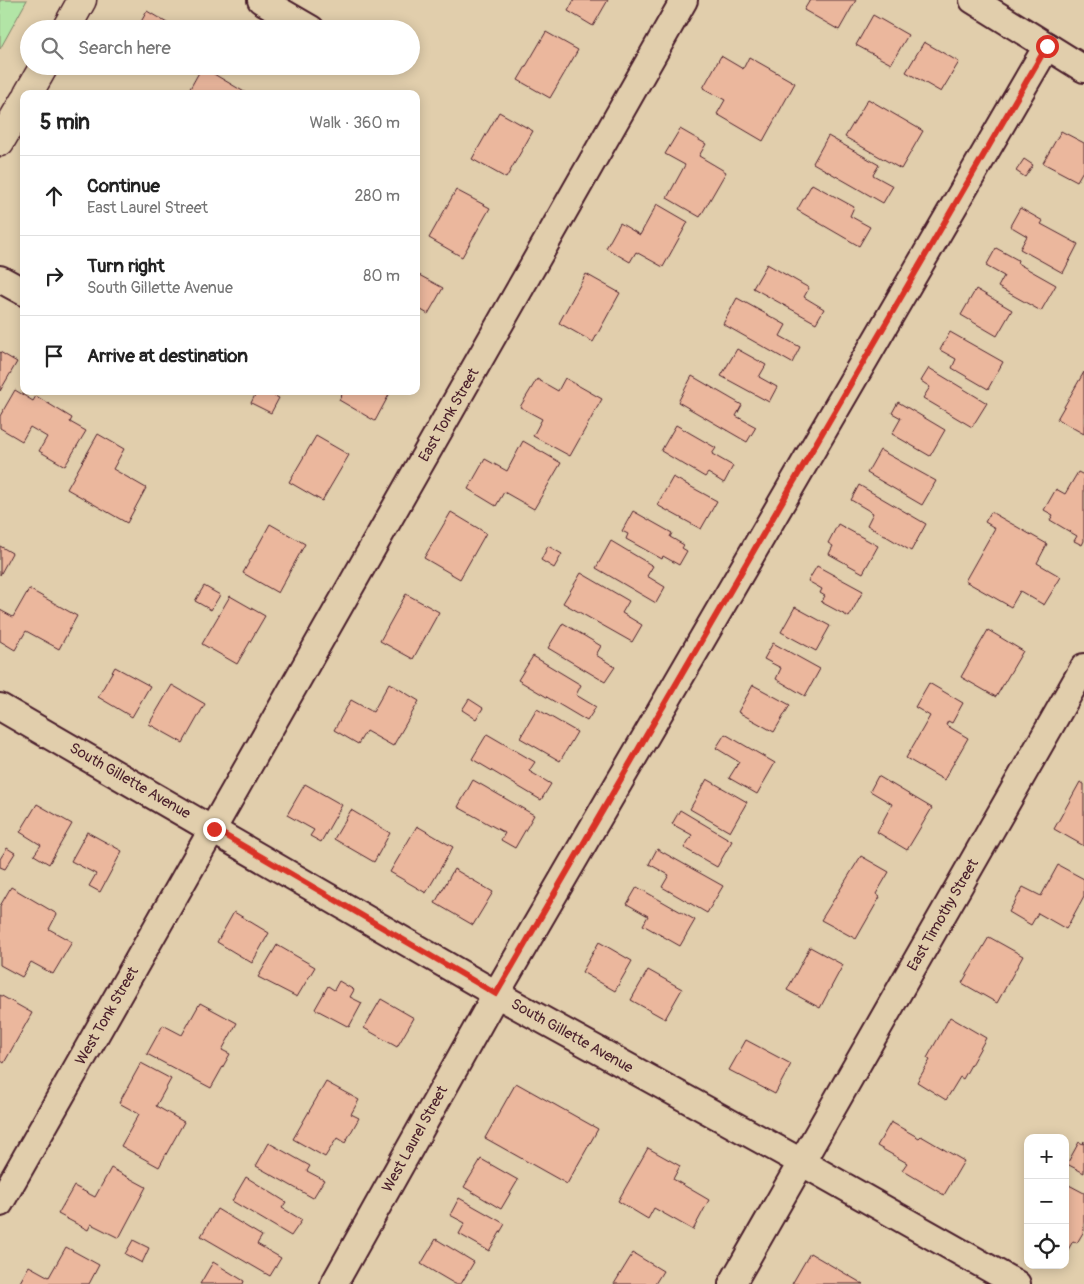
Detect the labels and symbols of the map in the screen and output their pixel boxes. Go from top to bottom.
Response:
route start [1036,35,1059,58]
street label: East Tonk Street [415,364,484,465]
street label: South Gillette Avenue [66,739,194,824]
route end [203,818,226,841]
street label: East Timothy Street [903,855,983,974]
street label: West Tonk Street [71,963,143,1069]
street label: South Gillette Avenue [508,995,637,1078]
street label: West Laurel Street [378,1082,453,1196]

